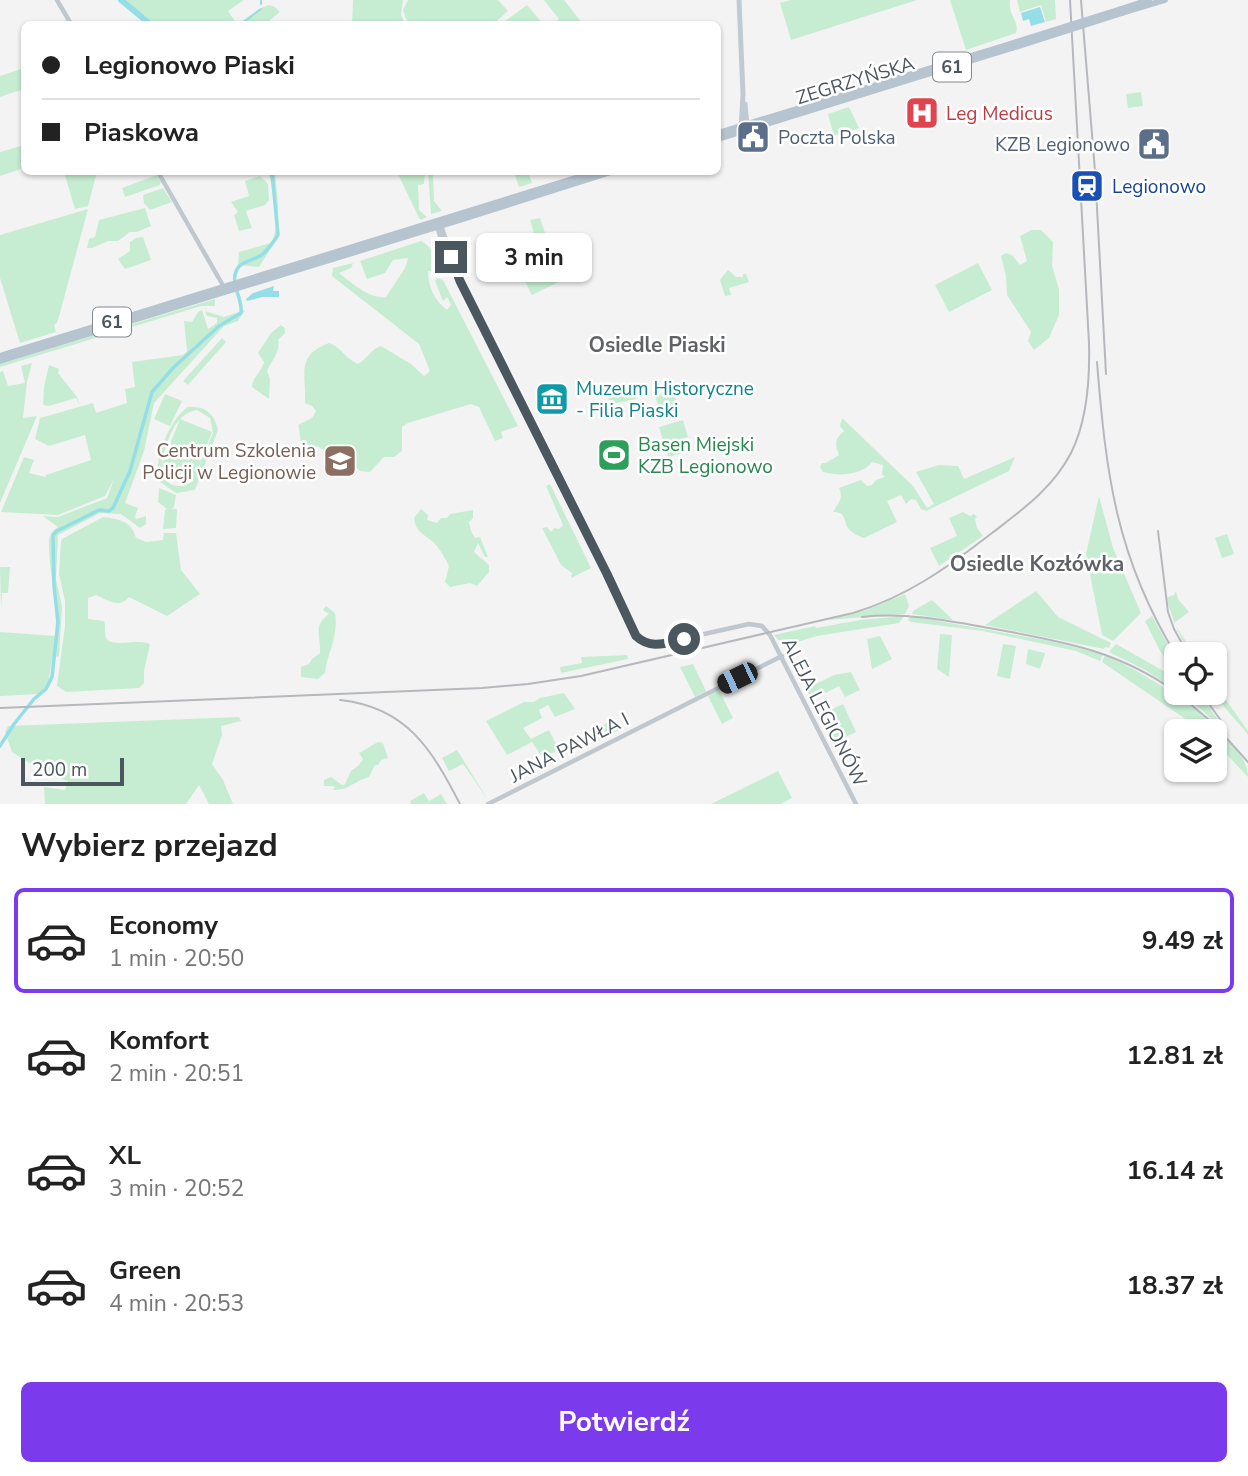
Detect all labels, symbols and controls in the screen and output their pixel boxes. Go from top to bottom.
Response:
text: Legionowo Piaski [84,48,295,83]
street label: ZEGRZYŃSKA [793,51,918,111]
road number: 61 [933,52,971,82]
hospital icon: Leg Medicus [903,94,941,132]
place label: Leg Medicus [946,101,1053,127]
text: Piaskowa [84,115,199,150]
public building icon: Poczta Polska [734,118,772,156]
place label: Poczta Polska [778,125,896,151]
public building icon: KZB Legionowo [1135,125,1173,163]
place label: KZB Legionowo [995,132,1130,158]
station icon: Legionowo [1068,167,1106,205]
place label: Legionowo [1112,174,1206,200]
callout: 3 min [476,232,591,282]
route end [435,241,467,273]
text: 3 min [504,242,564,273]
road number: 61 [93,308,131,336]
district label: Osiedle Piaski [588,331,726,359]
place label: Muzeum Historyczne - Filia Piaski [576,376,754,424]
museum icon: Muzeum Historyczne - Filia Piaski [533,380,571,418]
place label: Basen Miejski KZB Legionowo [638,432,773,480]
sports icon: Basen Miejski KZB Legionowo [595,436,633,474]
place label: Centrum Szkolenia Policji w Legionowie [142,438,316,486]
school or university icon: Centrum Szkolenia Policji w Legionowie [321,442,359,480]
district label: Osiedle Kozłówka [950,550,1124,578]
route start [668,623,700,655]
street label: ALEJA LEGIONÓW [775,633,873,791]
map controls [1164,642,1227,782]
button: locate [1164,642,1227,705]
car [714,659,761,697]
street label: JANA PAWŁA I [504,707,634,790]
button: layers [1164,719,1227,782]
scale bar [21,755,124,787]
text: 200 m [32,757,87,783]
text: Wybierz przejazd [21,824,278,867]
text: Economy [109,908,218,943]
icon: car [25,909,88,972]
text: 9.49 zł [1142,923,1223,958]
text: 1 min · 20:50 [109,943,244,974]
text: Komfort [109,1023,209,1058]
icon: car [25,1024,88,1087]
text: 12.81 zł [1127,1038,1223,1073]
text: 2 min · 20:51 [109,1058,244,1089]
text: XL [109,1138,141,1173]
icon: car [25,1139,88,1202]
text: 16.14 zł [1127,1153,1223,1188]
text: 3 min · 20:52 [109,1173,244,1204]
text: Green [109,1253,182,1288]
icon: car [25,1254,88,1317]
text: 18.37 zł [1127,1268,1223,1303]
text: 4 min · 20:53 [109,1288,244,1319]
button: Potwierdź [21,1382,1227,1462]

